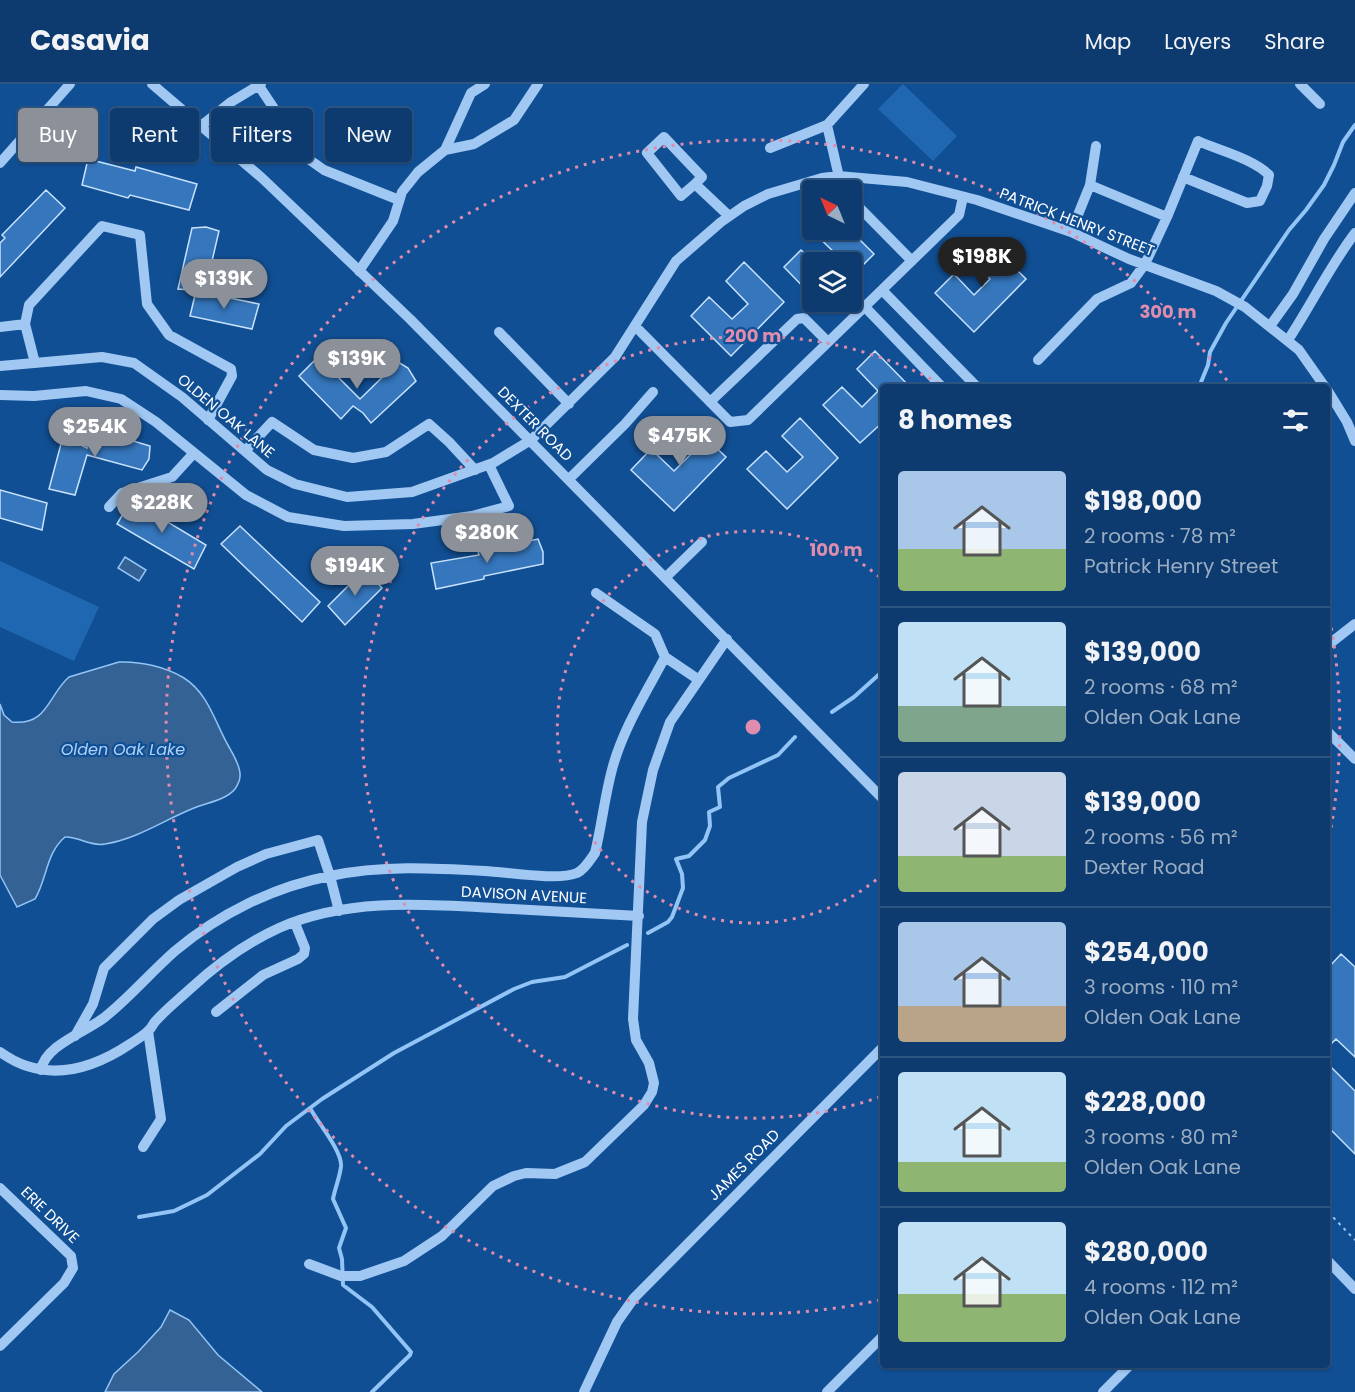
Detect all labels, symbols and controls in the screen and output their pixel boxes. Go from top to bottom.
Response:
text: Casavia [30,21,150,60]
text: Map [1085,27,1131,56]
text: Layers [1164,27,1231,56]
text: Share [1264,27,1325,56]
chip: Buy [18,108,98,162]
chip: Rent [110,108,199,162]
chip: Filters [211,108,313,162]
chip: New [325,108,412,162]
north arrow [802,180,862,240]
map controls [802,180,862,312]
street label: PATRICK HENRY STREET [997,182,1158,261]
pin: $198K [940,237,1024,288]
text: $198K [952,242,1012,270]
button: layers [802,252,862,312]
pin: $139K [182,259,266,310]
text: $139K [194,264,254,292]
text: 300 m [1139,299,1197,324]
text: 200 m [725,323,781,348]
pin: $139K [315,339,399,390]
text: $139K [327,344,387,372]
street label: OLDEN OAK LANE [173,369,279,462]
street label: DEXTER ROAD [493,382,577,466]
text: 8 homes [898,402,1013,438]
icon: filters [1279,404,1312,437]
pin: $254K [53,407,137,458]
text: $254K [62,412,128,440]
pin: $475K [638,416,722,467]
text: $475K [648,421,712,449]
pin: $228K [120,483,204,534]
text: $198,000 [1084,483,1202,519]
text: $228K [131,488,193,516]
icon: home [946,495,1018,567]
pin: $280K [445,513,529,564]
text: $280K [455,518,519,546]
text: 2 rooms · 78 m² [1084,522,1236,550]
text: 100 m [809,537,863,562]
pin: $194K [313,546,397,597]
text: $194K [325,551,385,579]
text: Patrick Henry Street [1084,552,1278,580]
text: $139,000 [1084,634,1201,670]
icon: home [946,646,1018,718]
text: 2 rooms · 68 m² [1084,673,1238,701]
text: Olden Oak Lane [1084,703,1241,731]
centre of rings [743,717,763,737]
water label: Olden Oak Lake [61,738,185,761]
text: $139,000 [1084,784,1201,820]
icon: home [946,796,1018,868]
text: 2 rooms · 56 m² [1084,823,1238,851]
text: Dexter Road [1084,853,1205,881]
street label: DAVISON AVENUE [461,881,587,908]
text: $254,000 [1084,934,1209,970]
icon: home [946,946,1018,1018]
text: 3 rooms · 110 m² [1084,973,1238,1001]
text: Olden Oak Lane [1084,1003,1241,1031]
text: $228,000 [1084,1084,1206,1120]
icon: home [946,1096,1018,1168]
text: 3 rooms · 80 m² [1084,1123,1238,1151]
street label: JAMES ROAD [703,1124,784,1205]
text: Olden Oak Lane [1084,1153,1241,1181]
street label: ERIE DRIVE [17,1182,84,1248]
text: $280,000 [1084,1234,1208,1270]
icon: home [946,1246,1018,1318]
text: 4 rooms · 112 m² [1084,1273,1238,1301]
text: Olden Oak Lane [1084,1303,1241,1331]

